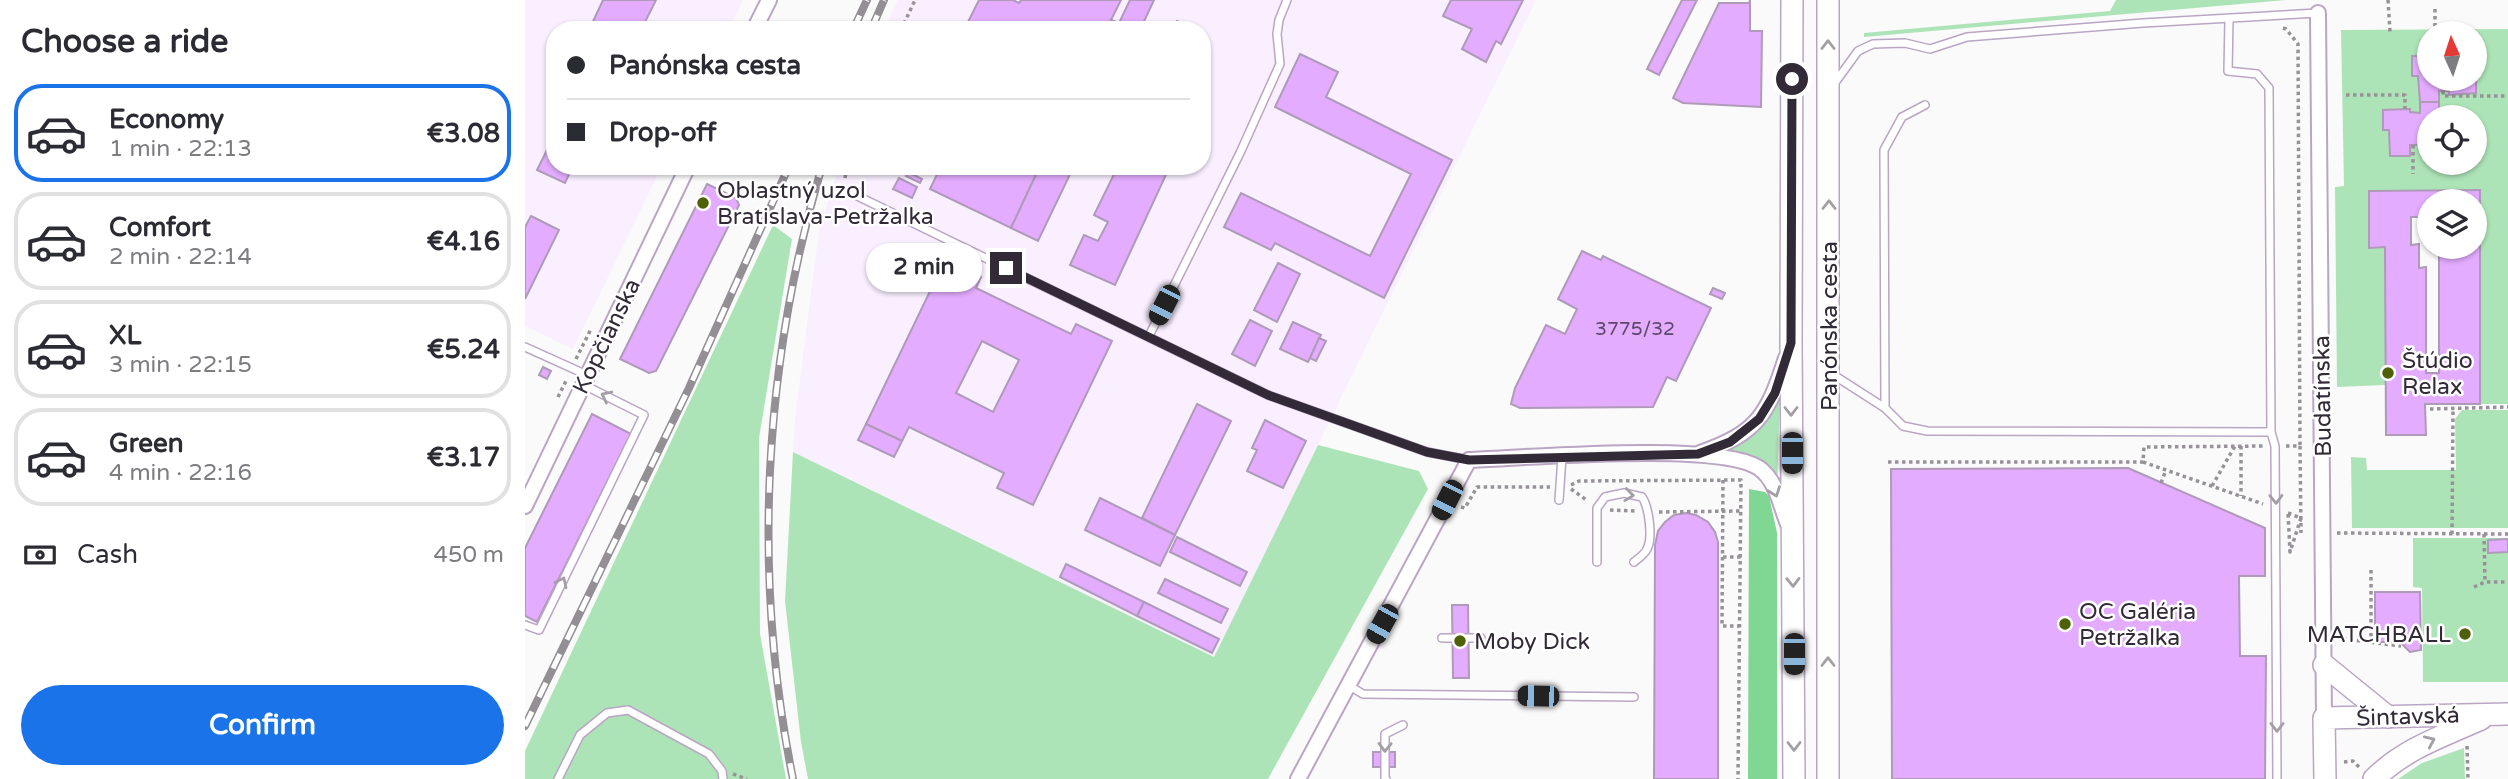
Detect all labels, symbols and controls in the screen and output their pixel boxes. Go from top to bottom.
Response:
north arrow [2417,21,2487,91]
map controls [2417,21,2487,259]
text: Choose a ride [21,23,228,61]
one-way arrow [1820,40,1836,50]
text: Panónska cesta [609,50,801,81]
route start [1776,63,1808,95]
icon: car [25,102,88,165]
text: Economy [109,104,224,135]
button: locate [2417,105,2487,175]
text: Drop-off [609,117,716,148]
text: €3.08 [427,118,500,149]
text: 1 min · 22:13 [109,135,252,163]
place label: Oblastný uzol Bratislava-Petržalka [717,177,934,231]
button: layers [2417,189,2487,259]
marker: Oblastný uzol Bratislava-Petržalka [695,195,711,211]
one-way arrow [1821,200,1837,210]
icon: car [25,210,88,273]
text: Comfort [109,212,211,243]
text: €4.16 [427,226,500,257]
street label: Panónska cesta [1816,241,1844,411]
text: 2 min · 22:14 [109,243,252,271]
callout: 2 min [866,244,981,292]
route end [990,252,1022,284]
text: 2 min [893,253,955,281]
street label: Kopčianska [567,274,647,399]
car [1146,282,1183,328]
icon: car [25,318,88,381]
house number: 3775/32 [1595,318,1675,340]
text: XL [109,320,141,351]
text: €5.24 [427,334,500,365]
street label: Budatínska [2308,335,2338,457]
place label: Štúdio Relax [2402,347,2473,401]
text: 3 min · 22:15 [109,351,252,379]
marker: Štúdio Relax [2380,365,2396,381]
one-way arrow [601,391,613,405]
one-way arrow [1783,406,1799,417]
icon: car [25,426,88,489]
text: Green [109,428,184,459]
car [1782,432,1803,474]
text: €3.17 [427,442,500,473]
text: 4 min · 22:16 [109,459,252,487]
car [1429,477,1466,523]
one-way arrow [1767,486,1781,498]
one-way arrow [1624,487,1635,502]
one-way arrow [2268,495,2284,505]
icon: cash [21,536,59,574]
text: Cash [77,539,138,570]
text: 450 m [434,541,504,569]
one-way arrow [554,577,568,589]
one-way arrow [1785,578,1801,588]
place label: OC Galéria Petržalka [2079,598,2196,652]
car [1363,601,1402,647]
marker: OC Galéria Petržalka [2057,616,2073,632]
place label: MATCHBALL [2307,621,2451,649]
marker: MATCHBALL [2457,626,2473,642]
place label: Moby Dick [1474,628,1590,656]
marker: Moby Dick [1452,633,1468,649]
car [1784,633,1805,675]
one-way arrow [1820,656,1836,666]
button: Confirm [21,685,504,765]
car [1517,685,1560,707]
street label: Šintavská [2356,701,2460,733]
one-way arrow [2269,722,2285,733]
one-way arrow [2423,735,2435,749]
one-way arrow [1377,742,1393,752]
one-way arrow [1786,742,1802,752]

